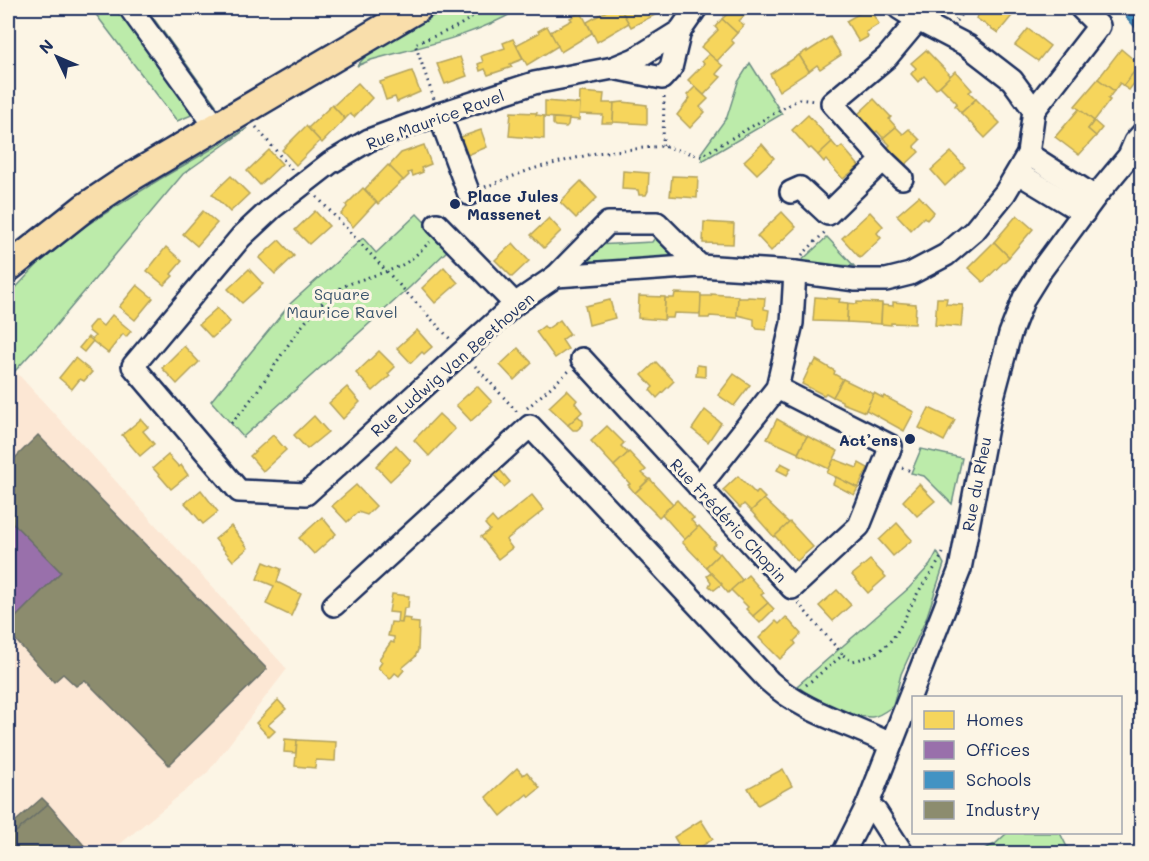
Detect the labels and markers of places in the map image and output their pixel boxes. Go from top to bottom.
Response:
place label: Place Jules Massenet [467,185,559,224]
marker: Place Jules Massenet [448,197,462,211]
place label: Act’ens [839,429,898,450]
marker: Act’ens [903,432,917,446]

